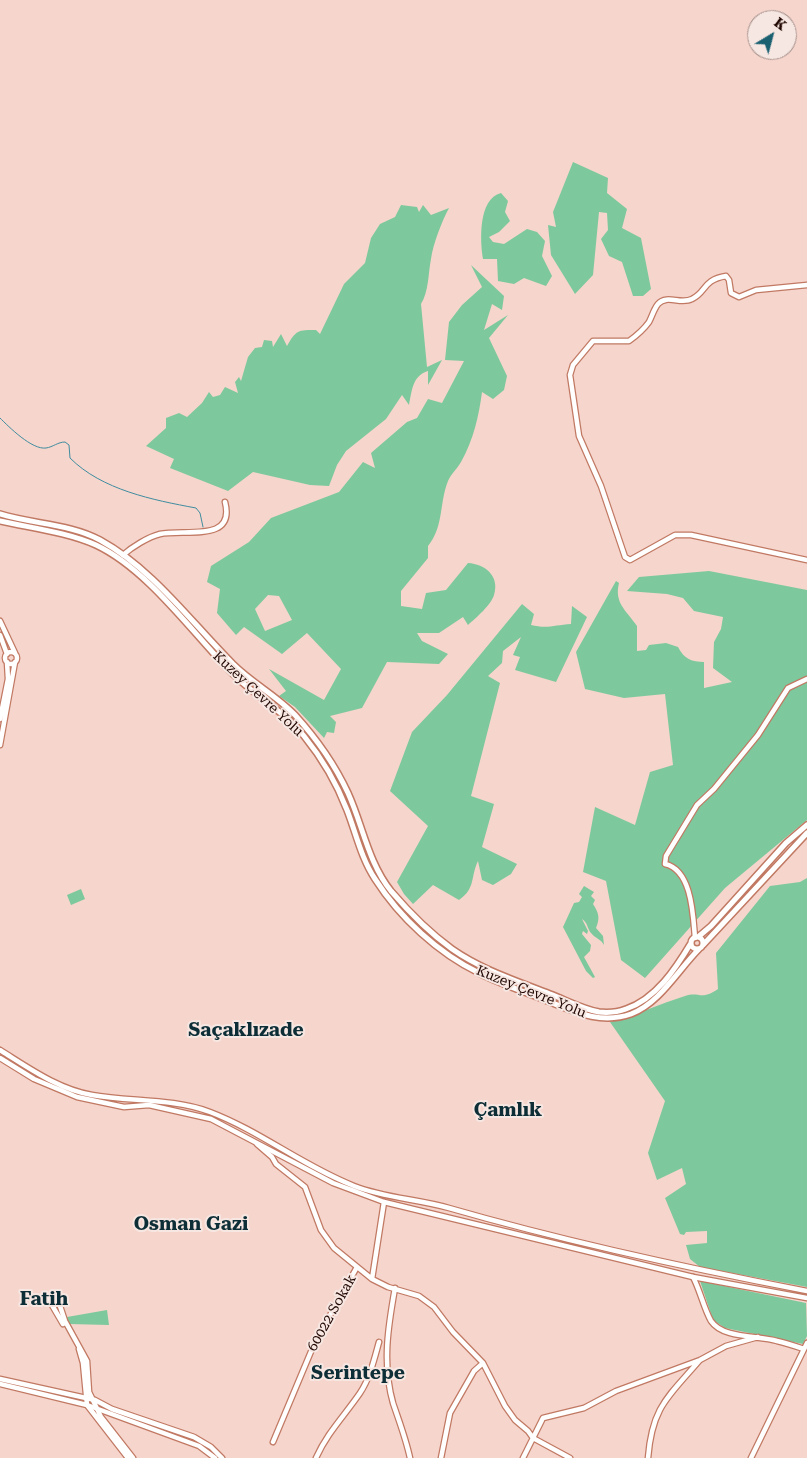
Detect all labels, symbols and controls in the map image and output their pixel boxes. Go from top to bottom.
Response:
north arrow [747,10,797,60]
text: K [771,14,790,34]
street label: Kuzey Çevre Yolu [209,648,307,740]
street label: Kuzey Çevre Yolu [474,962,588,1022]
district label: Saçaklızade [188,1019,304,1041]
district label: Çamlık [474,1099,542,1121]
district label: Osman Gazi [134,1213,248,1235]
street label: 60022 Sokak [304,1272,360,1354]
district label: Fatih [20,1288,68,1310]
district label: Serintepe [311,1362,405,1384]

